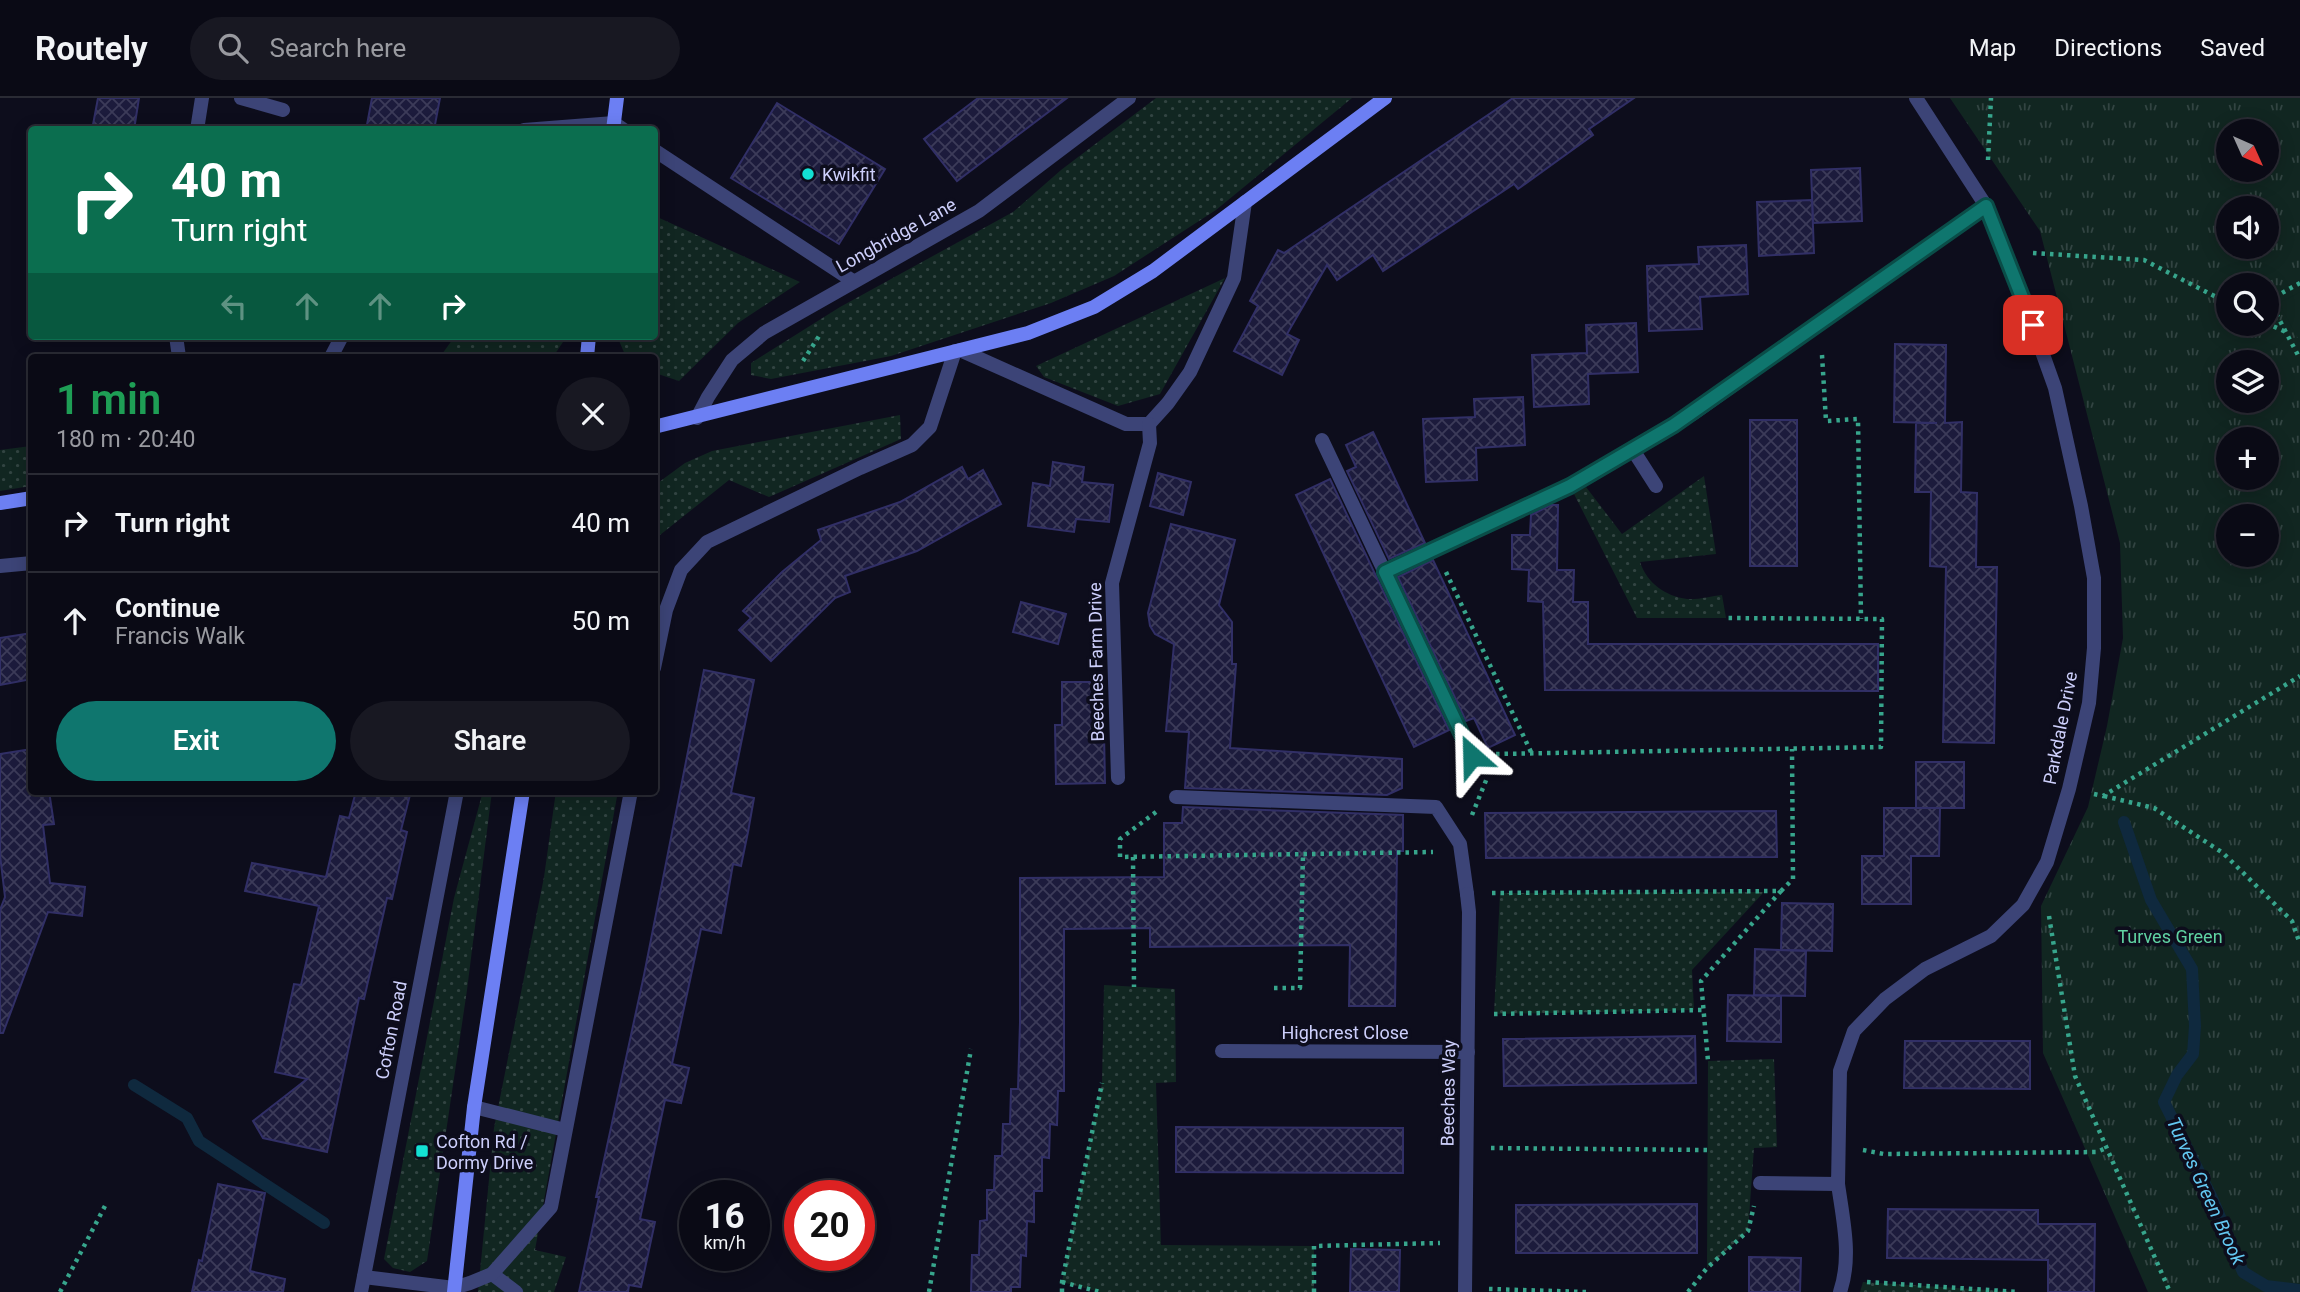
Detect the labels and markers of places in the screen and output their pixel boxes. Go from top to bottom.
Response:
place label: Kwikfit [822,164,876,185]
marker: Kwikfit [800,166,816,182]
pin [2003,295,2063,355]
place label: Cofton Rd / Dormy Drive [436,1131,533,1173]
marker: Cofton Rd / Dormy Drive [414,1143,430,1159]

